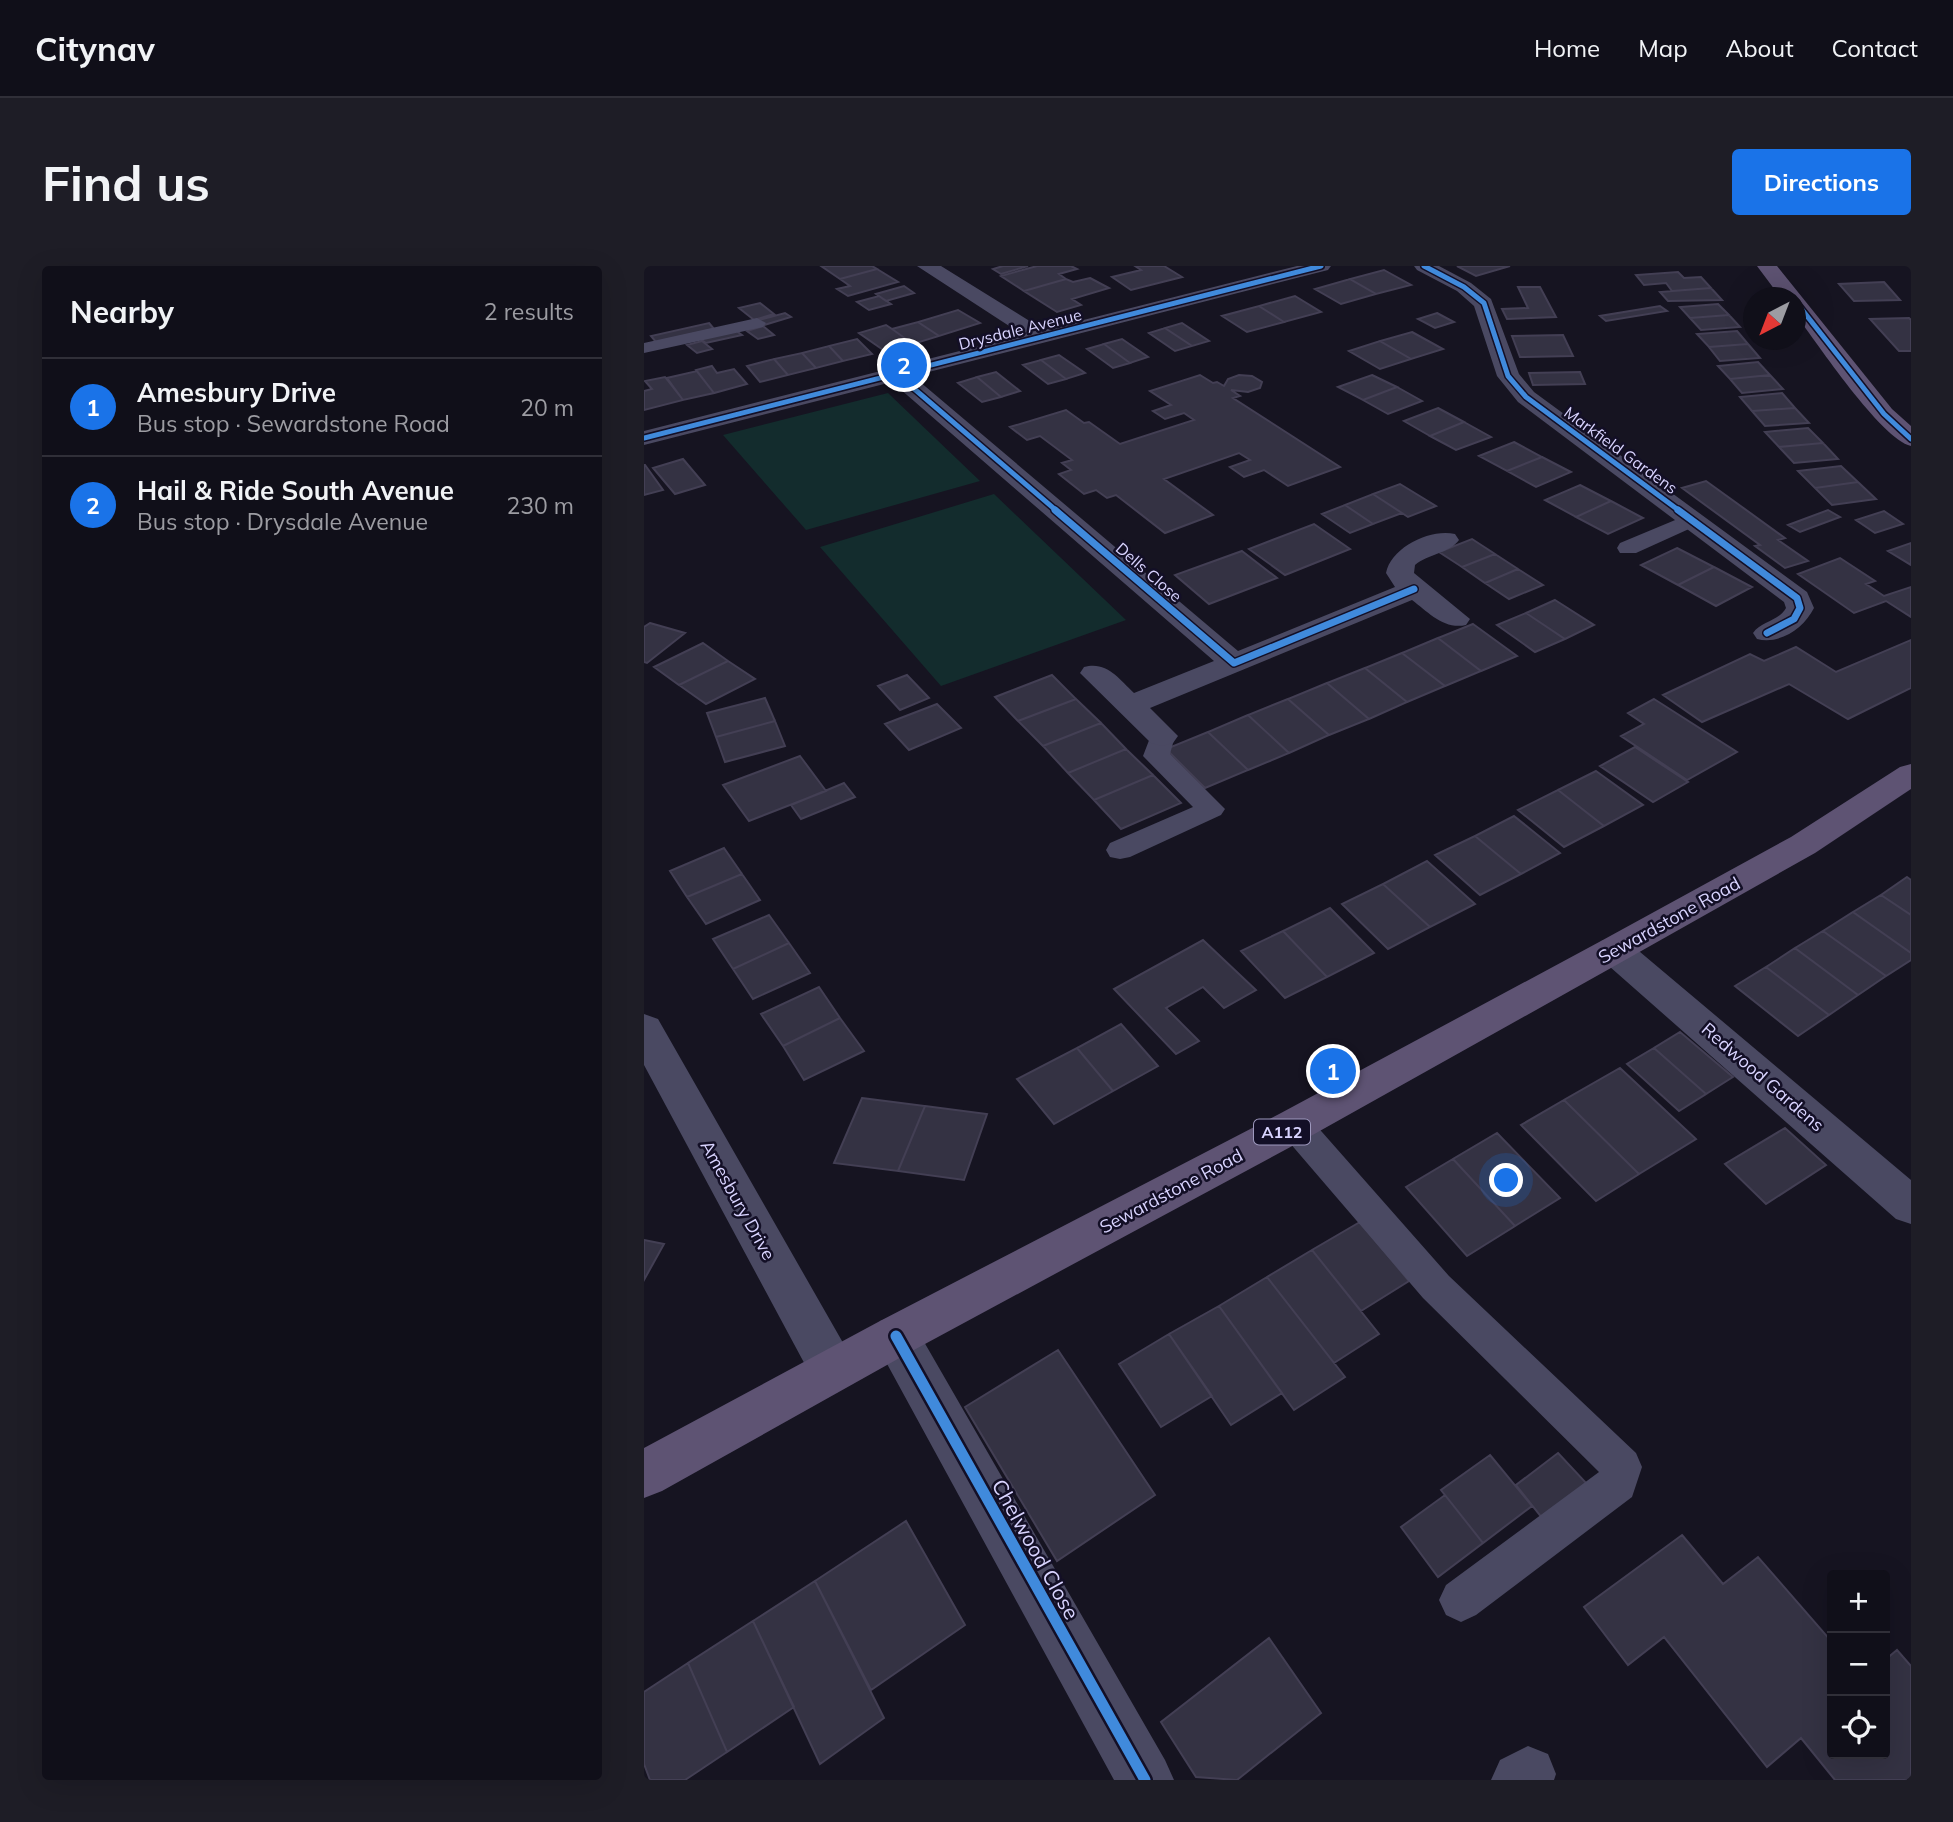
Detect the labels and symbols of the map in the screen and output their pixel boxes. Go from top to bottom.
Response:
north arrow [1743,287,1806,350]
street label: Drysdale Avenue [956,304,1084,354]
pin: 2 [881,339,927,391]
street label: Markfield Gardens [1560,402,1682,498]
street label: Dells Close [1112,538,1186,606]
street label: Sewardstone Road [1594,871,1744,969]
street label: Redwood Gardens [1697,1018,1829,1137]
pin: 1 [1310,1045,1356,1097]
road number: A112 [1254,1119,1310,1144]
street label: Amesbury Drive [696,1136,780,1264]
street label: Sewardstone Road [1095,1144,1247,1238]
your location [1489,1163,1523,1197]
street label: Chelwood Close [987,1474,1085,1624]

